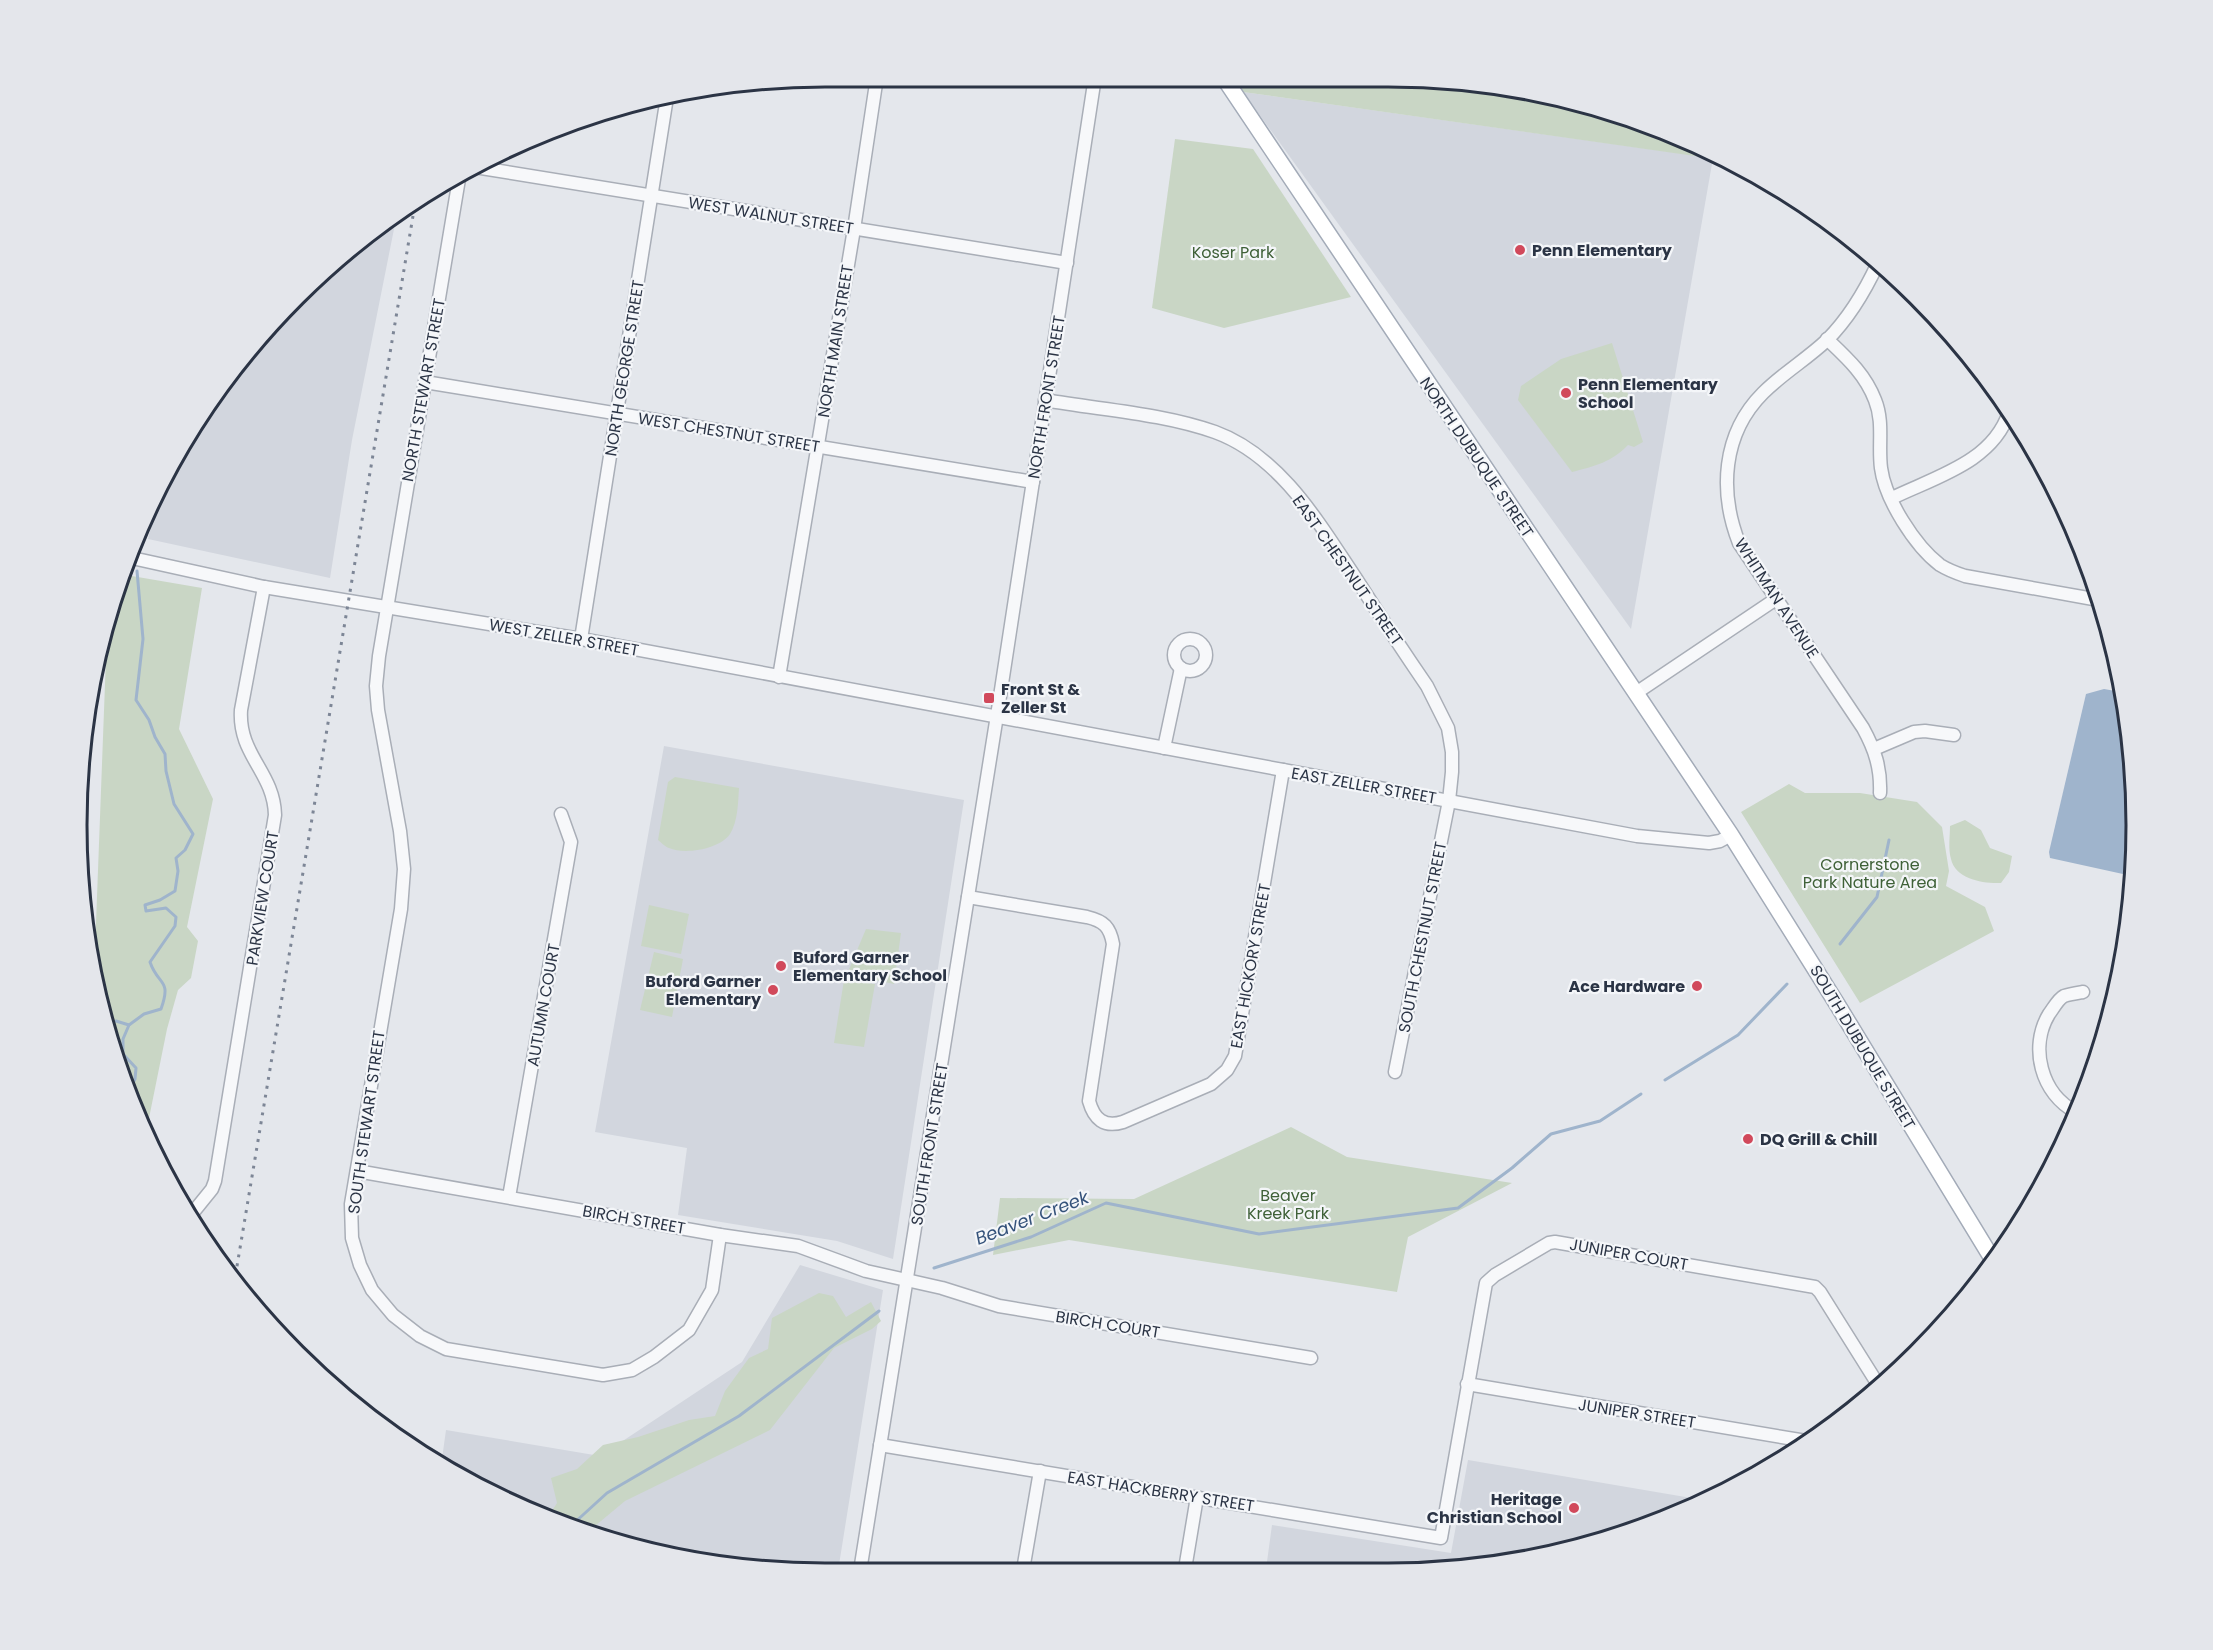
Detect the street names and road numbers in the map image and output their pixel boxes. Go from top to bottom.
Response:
street label: WEST WALNUT STREET [687,191,856,240]
street label: NORTH MAIN STREET [812,263,859,419]
street label: NORTH GEORGE STREET [599,278,650,458]
street label: NORTH STEWART STREET [396,296,451,484]
street label: NORTH FRONT STREET [1022,313,1071,480]
street label: NORTH DUBUQUE STREET [1414,372,1539,542]
street label: WEST CHESTNUT STREET [636,407,822,458]
street label: EAST CHESTNUT STREET [1287,490,1408,650]
street label: WHITMAN AVENUE [1729,534,1824,663]
street label: WEST ZELLER STREET [487,613,641,662]
street label: EAST ZELLER STREET [1290,761,1439,810]
street label: PARKVIEW COURT [240,829,285,967]
street label: SOUTH CHESTNUT STREET [1393,839,1452,1035]
street label: EAST HICKORY STREET [1225,882,1276,1050]
street label: AUTUMN COURT [521,941,566,1068]
street label: SOUTH DUBUQUE STREET [1804,961,1921,1134]
street label: SOUTH STEWART STREET [342,1029,391,1215]
street label: SOUTH FRONT STREET [905,1061,954,1227]
street label: BIRCH STREET [581,1199,687,1240]
street label: JUNIPER COURT [1568,1233,1690,1276]
street label: BIRCH COURT [1054,1305,1162,1344]
street label: JUNIPER STREET [1576,1393,1698,1434]
street label: EAST HACKBERRY STREET [1066,1465,1256,1518]

